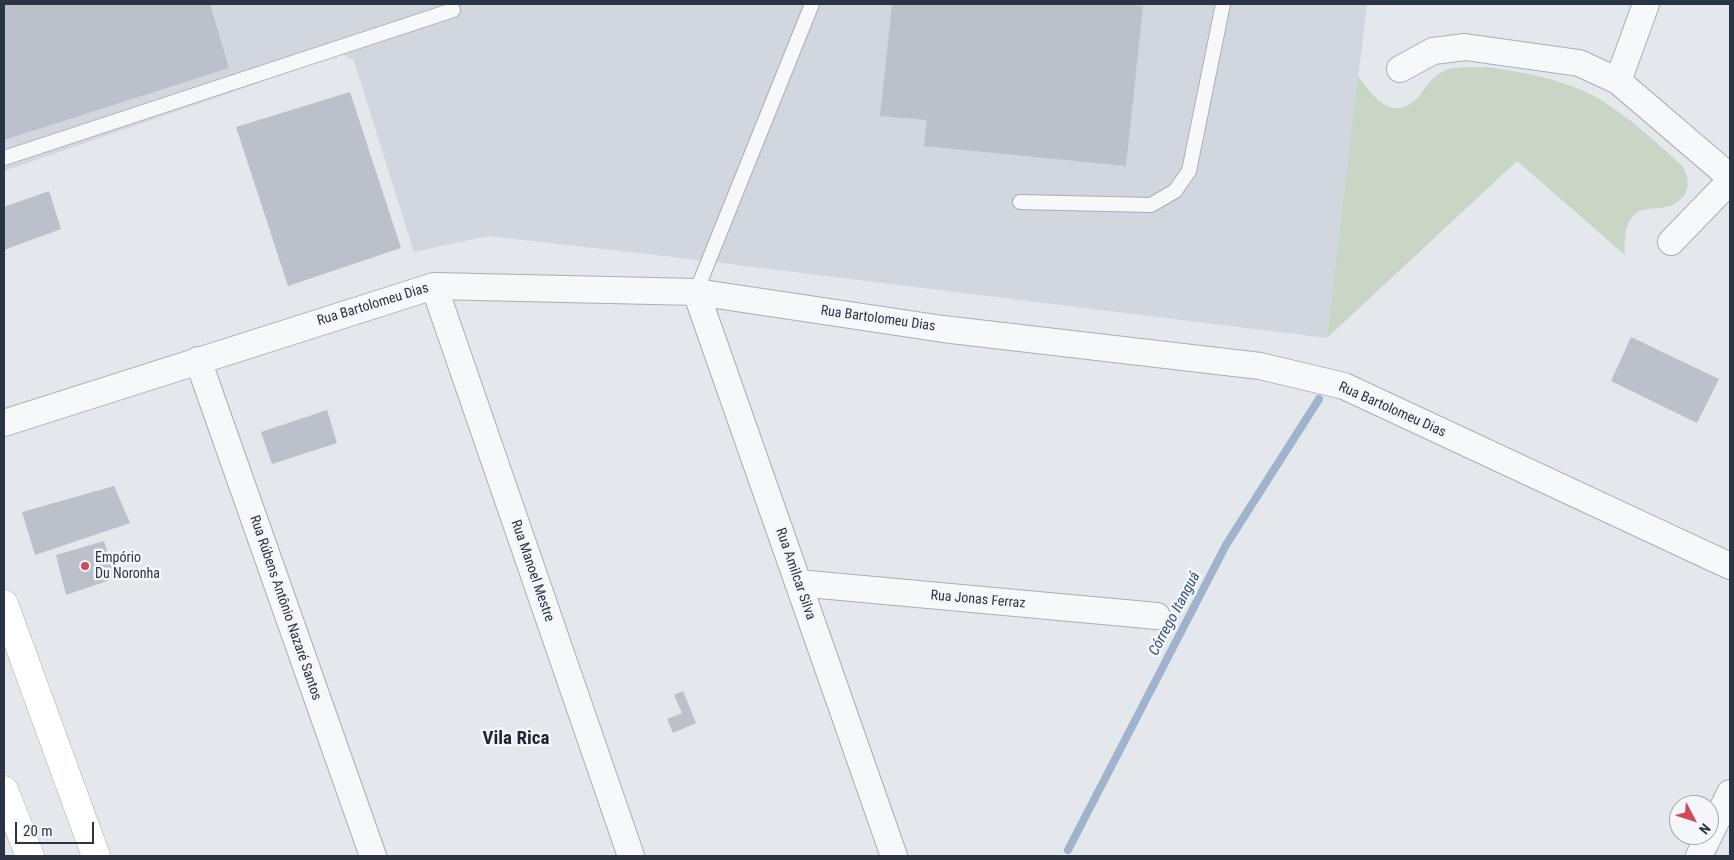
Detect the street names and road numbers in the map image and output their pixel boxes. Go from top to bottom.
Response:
street label: Rua Bartolomeu Dias [315,280,431,330]
street label: Rua Bartolomeu Dias [820,303,936,335]
street label: Rua Bartolomeu Dias [1336,379,1448,441]
street label: Rua Rúbens Antônio Nazaré Santos [245,513,325,703]
street label: Rua Manoel Mestre [507,518,557,624]
street label: Rua Amilcar Silva [771,526,819,622]
street label: Rua Jonas Ferraz [930,587,1026,613]

